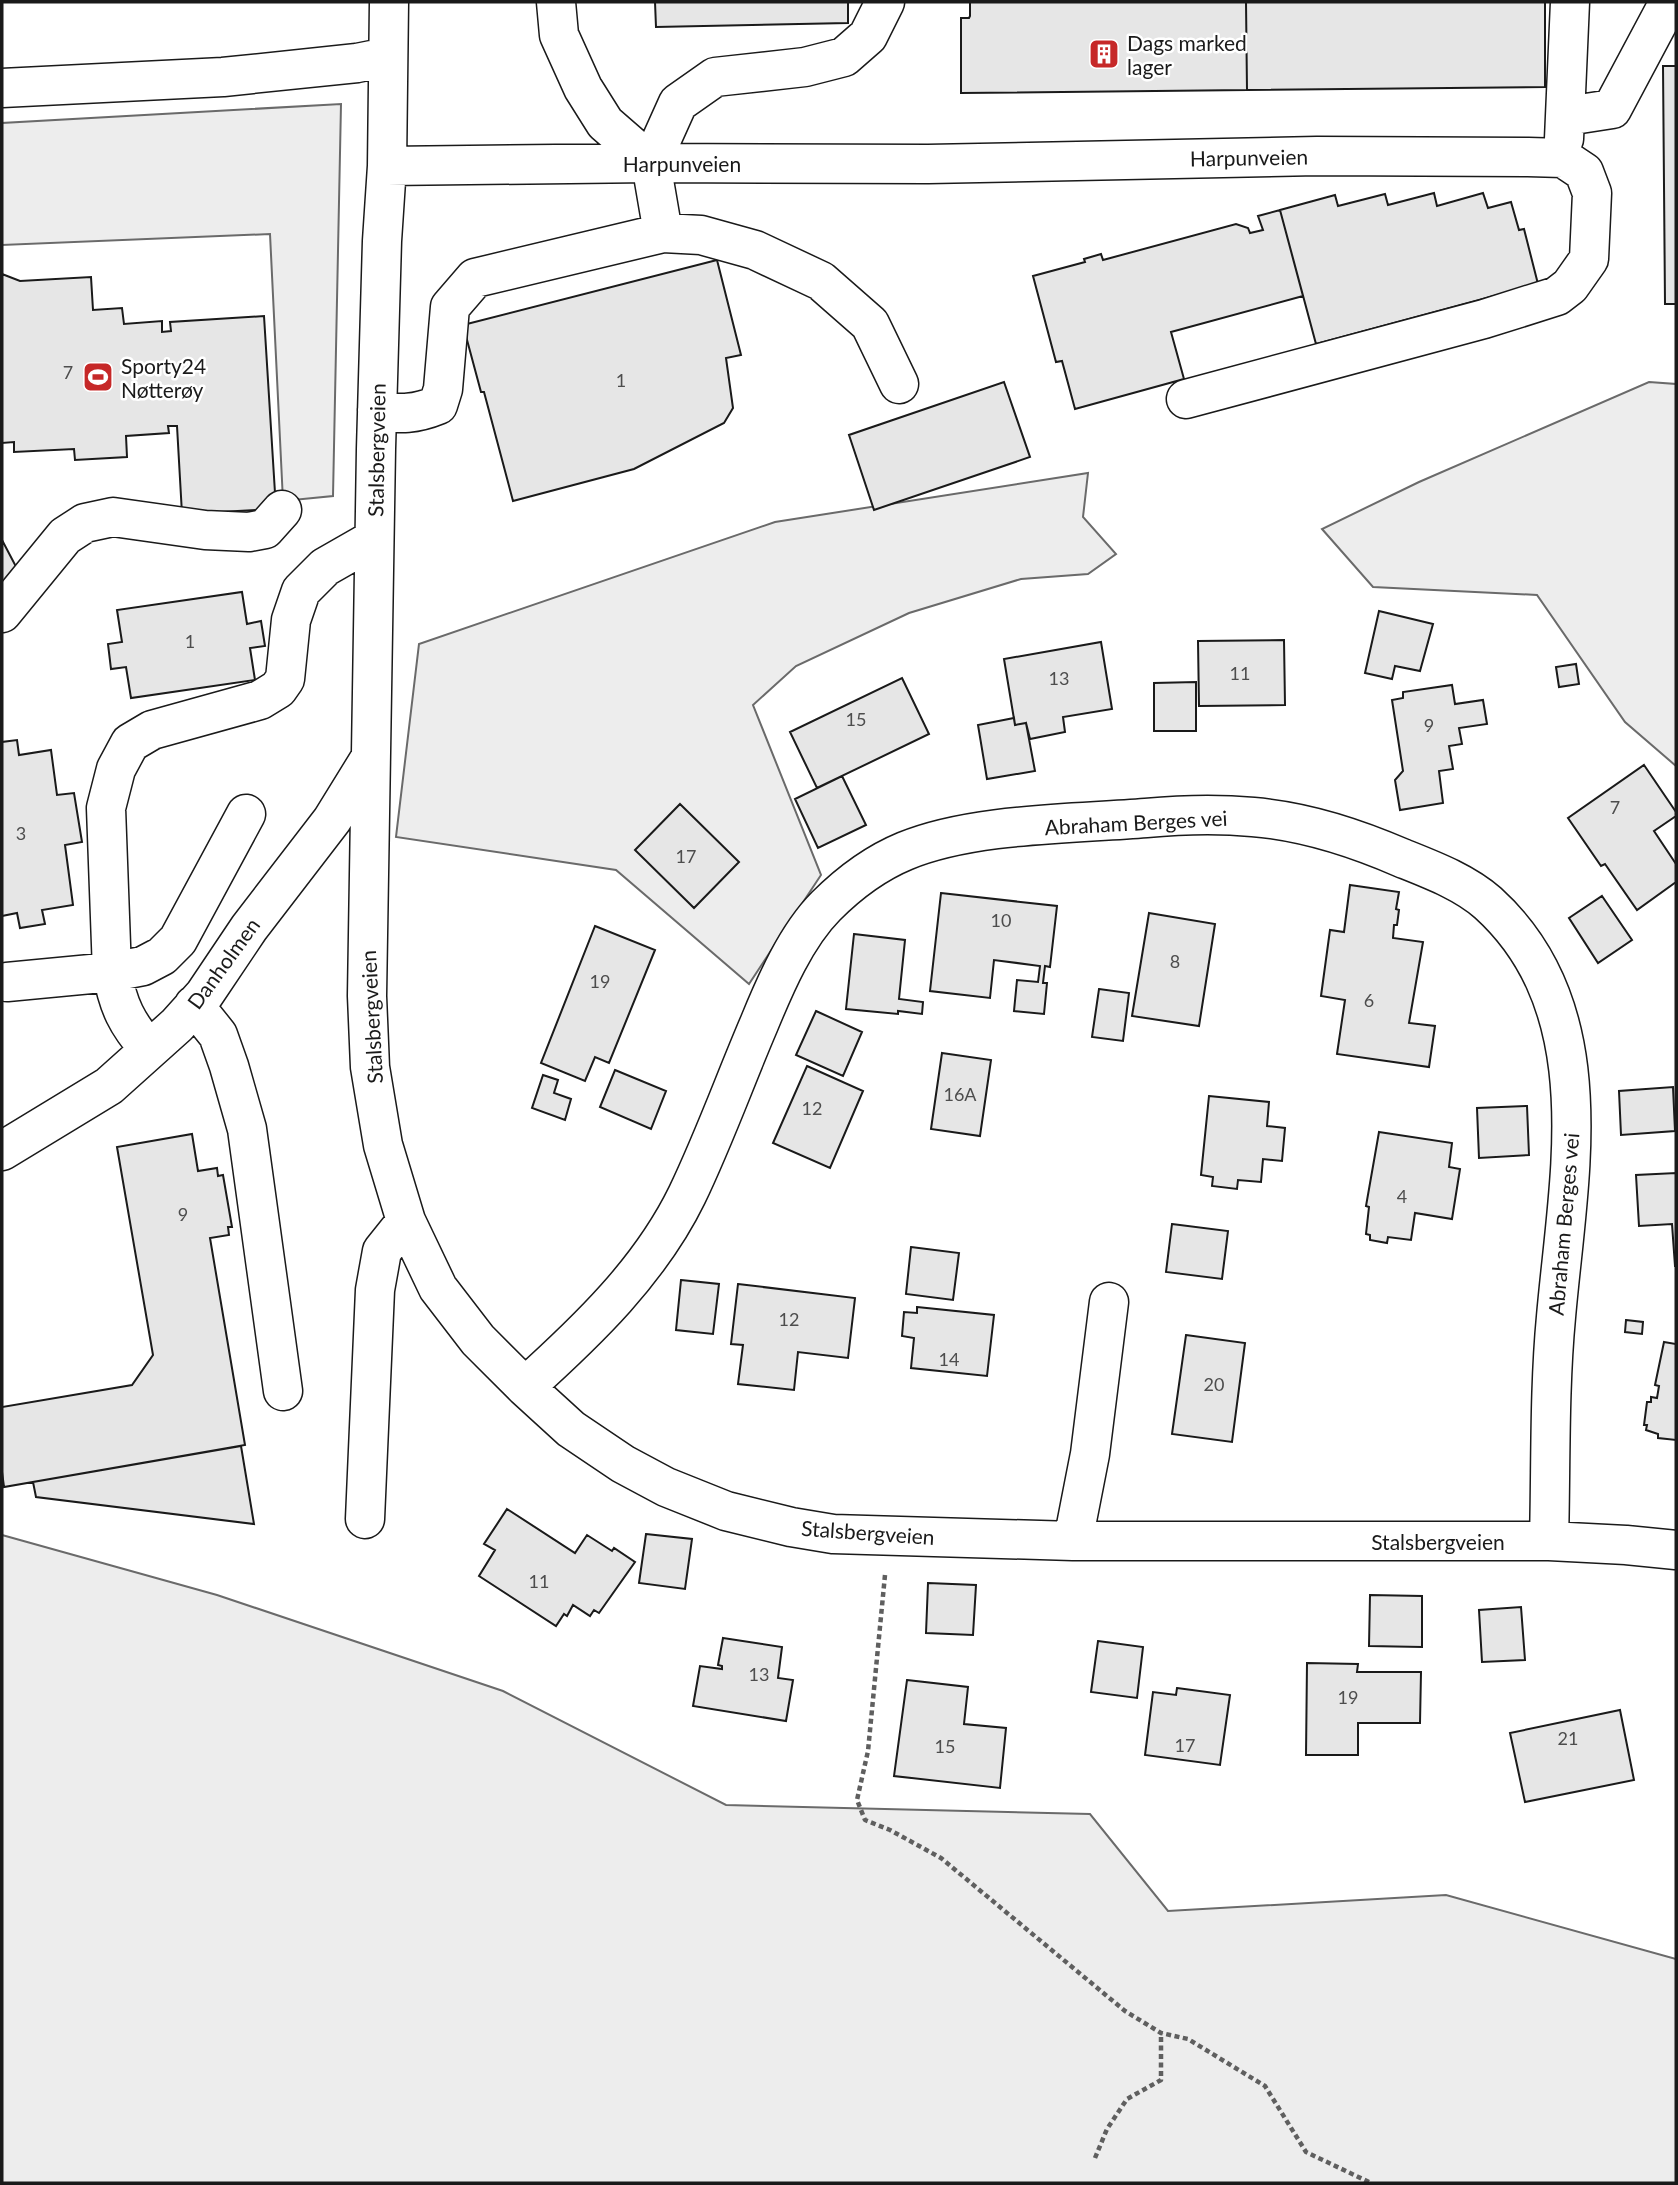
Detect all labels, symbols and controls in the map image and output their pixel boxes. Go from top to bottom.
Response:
place label: Dags marked lager [1127,30,1247,79]
building icon: Dags marked lager [1087,37,1121,71]
street label: Harpunveien [1190,143,1308,171]
street label: Harpunveien [623,151,741,176]
place label: Sporty24 Nøtterøy [121,353,206,402]
sports icon: Sporty24 Nøtterøy [81,360,115,394]
house number: 7 [63,361,73,383]
house number: 1 [616,369,626,391]
street label: Stalsbergveien [362,383,390,517]
house number: 1 [185,630,195,652]
house number: 11 [1230,662,1250,684]
house number: 13 [1049,667,1069,689]
house number: 15 [846,708,866,730]
house number: 9 [1424,714,1434,736]
house number: 7 [1610,796,1620,818]
street label: Abraham Berges vei [1044,805,1228,839]
house number: 3 [16,822,26,844]
house number: 17 [676,845,696,867]
house number: 10 [991,909,1011,931]
street label: Danholmen [182,913,264,1013]
street label: Stalsbergveien [355,950,387,1084]
house number: 8 [1170,950,1180,972]
house number: 19 [590,970,610,992]
house number: 6 [1364,989,1374,1011]
house number: 16A [943,1083,977,1105]
house number: 12 [802,1097,822,1119]
street label: Abraham Berges vei [1543,1132,1583,1316]
house number: 4 [1397,1185,1407,1207]
house number: 9 [178,1203,188,1225]
house number: 12 [779,1308,799,1330]
house number: 14 [939,1348,959,1370]
house number: 20 [1204,1373,1224,1395]
street label: Stalsbergveien [800,1515,936,1549]
street label: Stalsbergveien [1371,1529,1505,1554]
house number: 11 [529,1570,549,1592]
house number: 13 [749,1663,769,1685]
house number: 19 [1338,1686,1358,1708]
house number: 21 [1558,1727,1578,1749]
house number: 17 [1175,1734,1195,1756]
house number: 15 [935,1735,955,1757]

